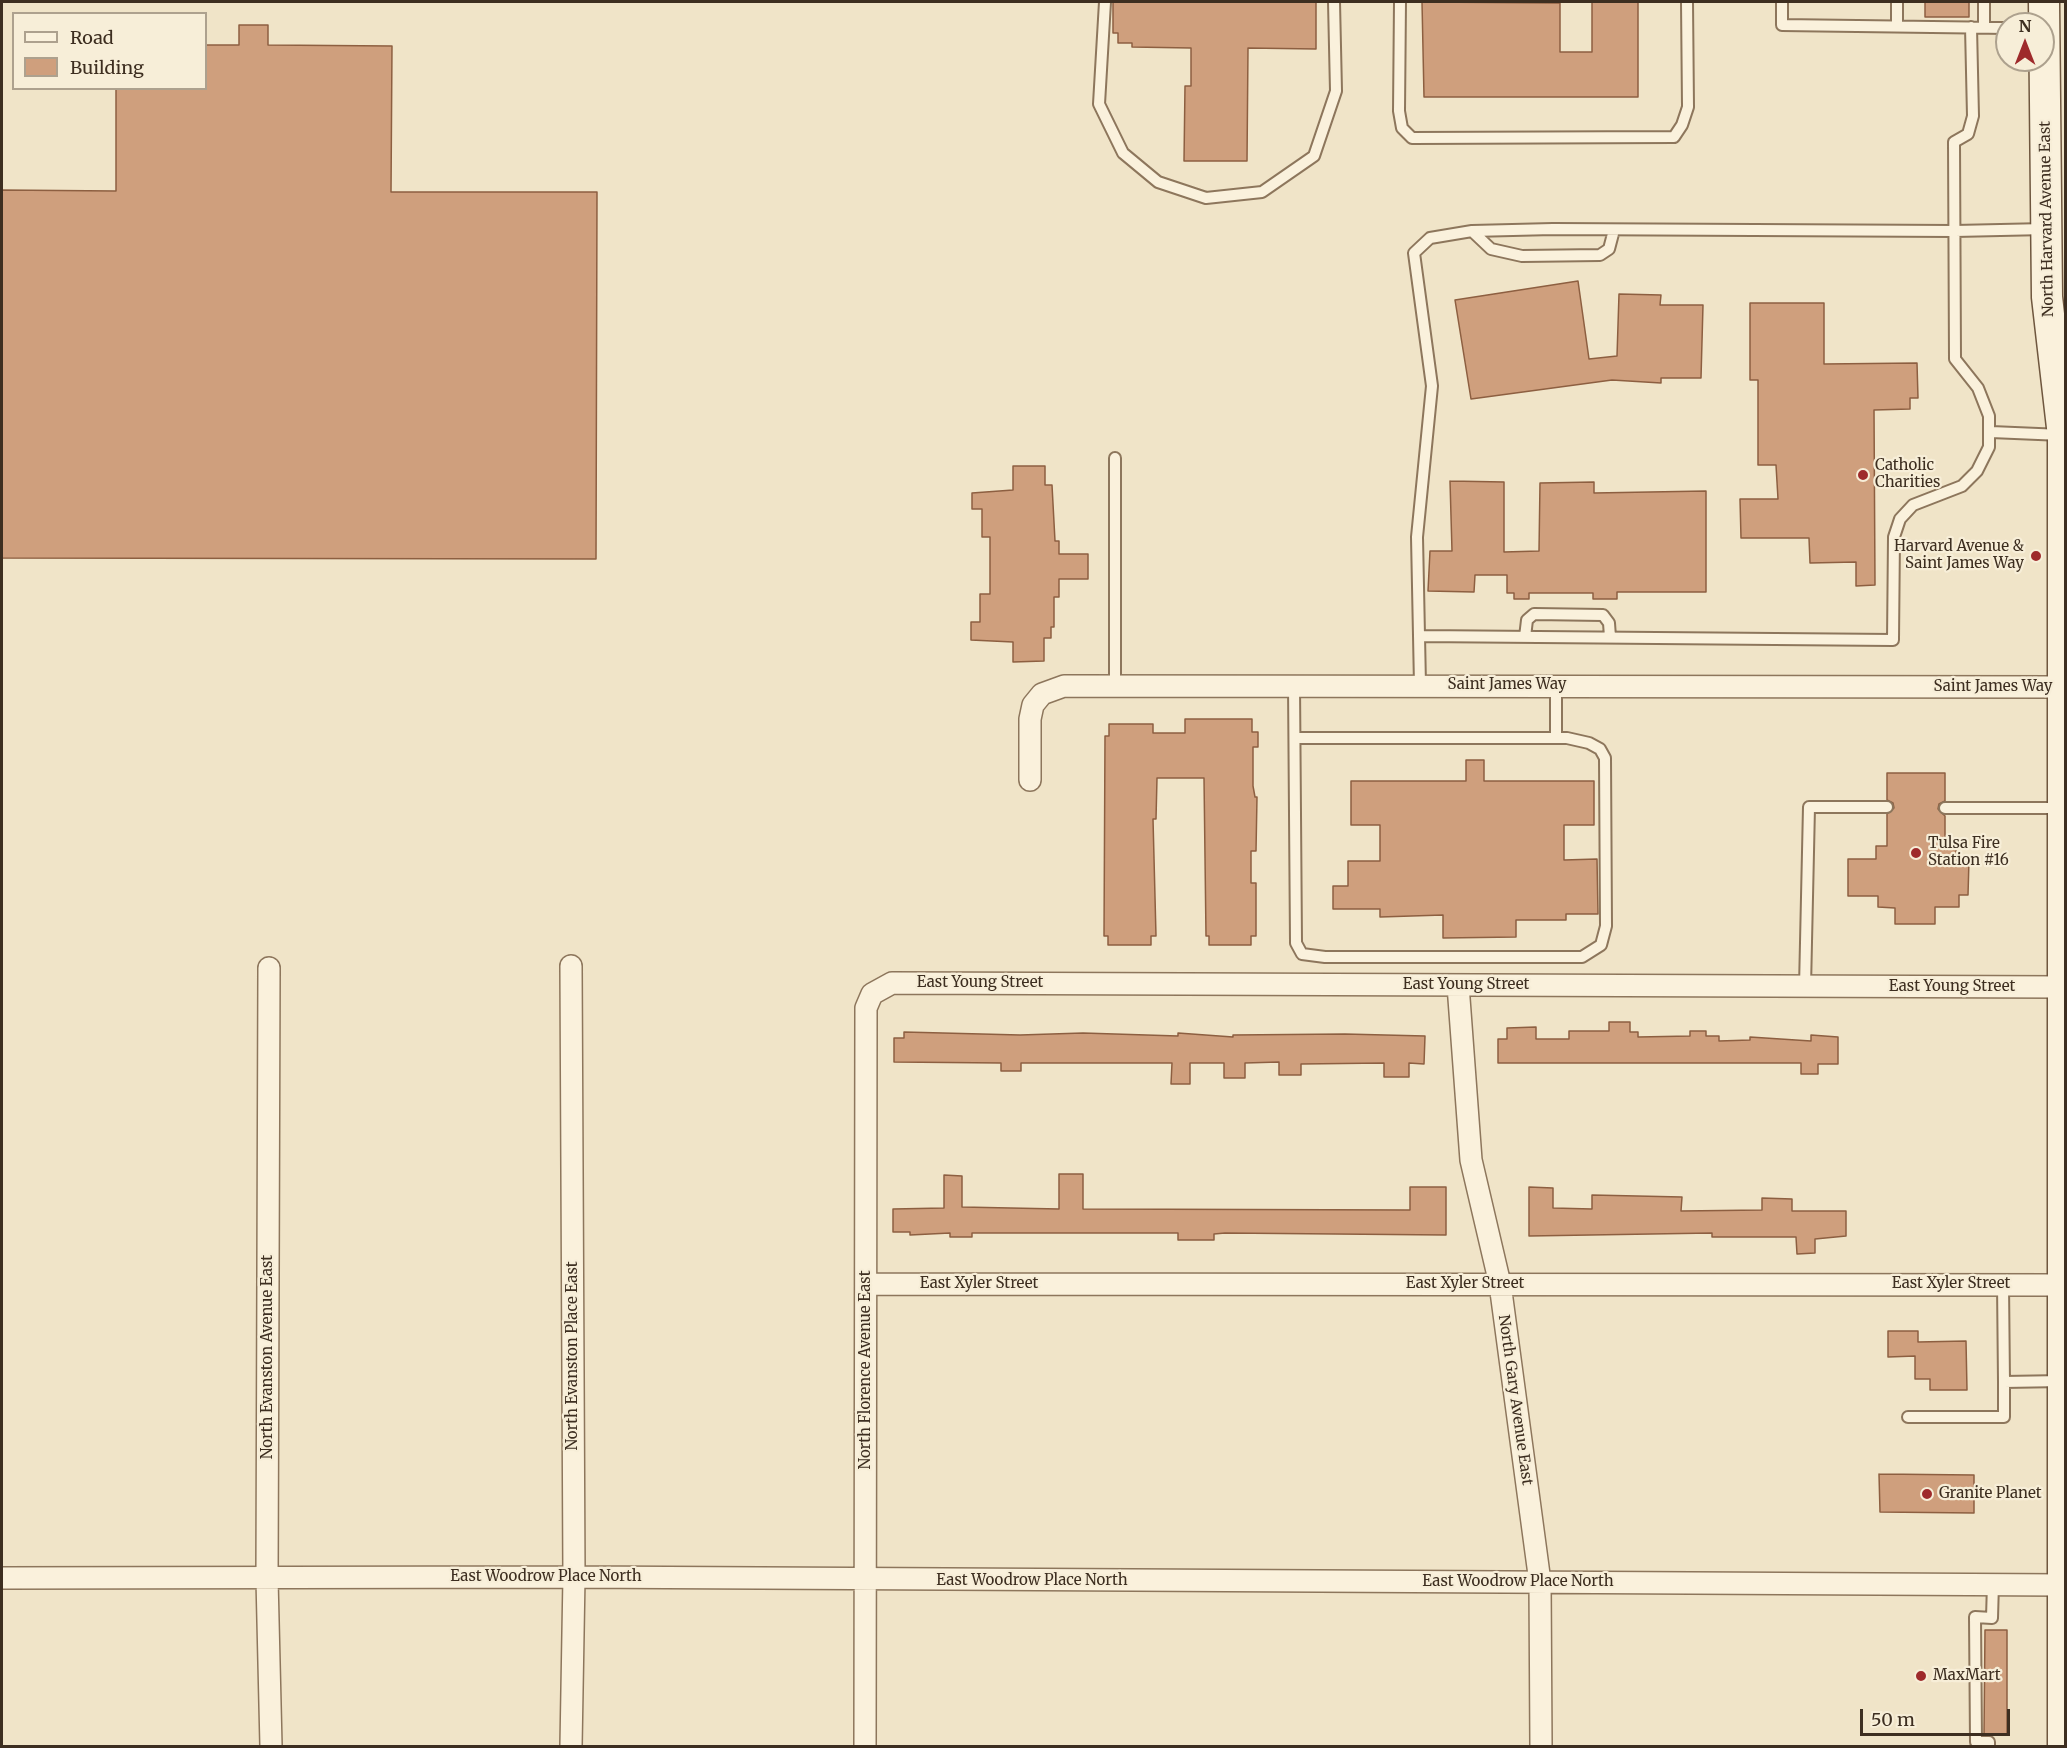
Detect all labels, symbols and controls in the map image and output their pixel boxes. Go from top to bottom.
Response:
legend [12,12,207,90]
north arrow [1995,12,2055,72]
text: N [2019,16,2031,36]
text: Road [70,26,114,49]
text: Building [70,56,144,79]
street label: North Harvard Avenue East [2036,121,2058,317]
place label: Catholic Charities [1875,457,1940,492]
marker: Catholic Charities [1856,468,1870,482]
place label: Harvard Avenue & Saint James Way [1894,538,2024,573]
marker: Harvard Avenue & Saint James Way [2029,549,2043,563]
street label: Saint James Way [1448,676,1566,694]
street label: Saint James Way [1934,678,2052,696]
place label: Tulsa Fire Station #16 [1928,835,2009,870]
marker: Tulsa Fire Station #16 [1909,846,1923,860]
street label: East Young Street [917,974,1043,992]
street label: East Young Street [1403,976,1529,994]
street label: East Young Street [1889,978,2015,996]
street label: North Evanston Avenue East [259,1255,277,1459]
street label: North Evanston Place East [564,1261,582,1451]
street label: North Florence Avenue East [857,1270,875,1470]
street label: East Xyler Street [920,1275,1038,1293]
street label: East Xyler Street [1406,1275,1524,1293]
street label: East Xyler Street [1892,1275,2010,1293]
street label: North Gary Avenue East [1494,1314,1536,1486]
place label: Granite Planet [1939,1485,2042,1503]
marker: Granite Planet [1920,1487,1934,1501]
street label: East Woodrow Place North [450,1568,642,1586]
street label: East Woodrow Place North [936,1572,1128,1590]
street label: East Woodrow Place North [1422,1573,1614,1591]
place label: MaxMart [1933,1667,2001,1685]
marker: MaxMart [1914,1669,1928,1683]
scale bar [1863,1697,2013,1735]
text: 50 m [1871,1708,1915,1731]

